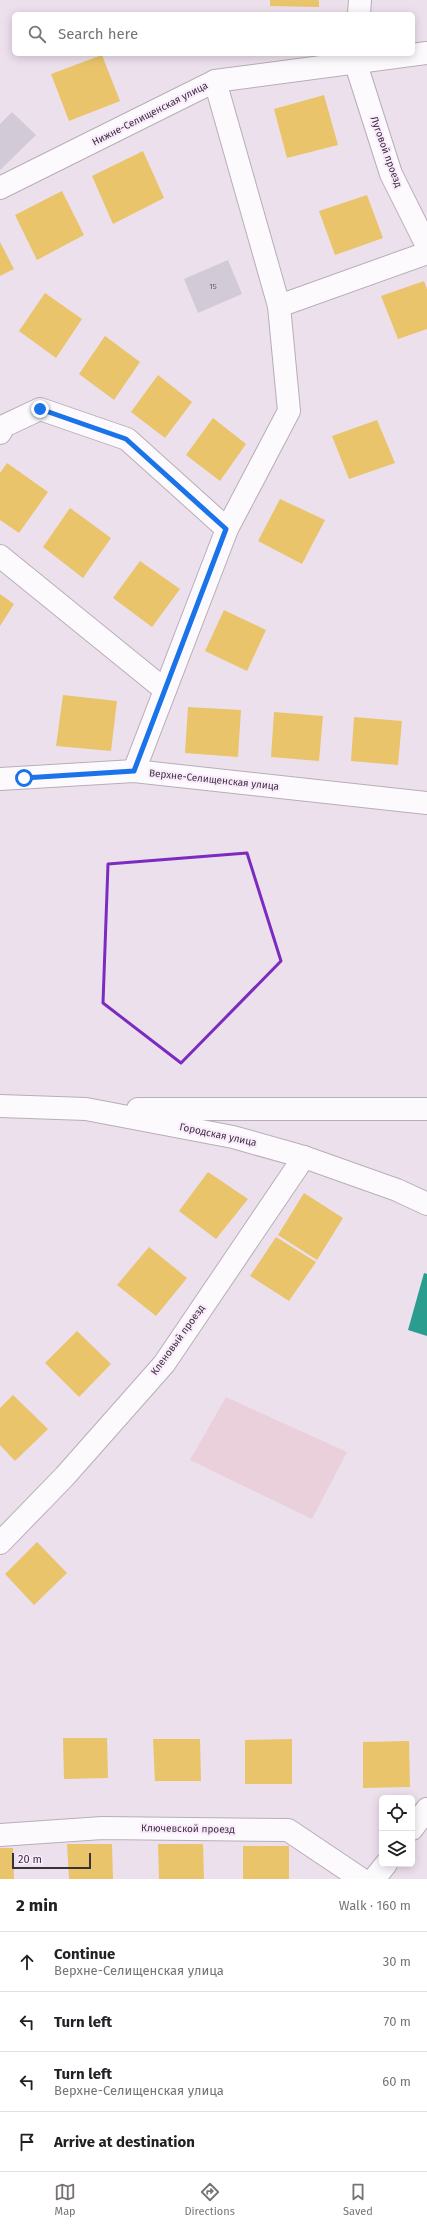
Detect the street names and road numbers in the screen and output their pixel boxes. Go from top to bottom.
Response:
street label: Нижне-Селищенская улица [90,79,210,149]
street label: Луговой проезд [368,115,405,190]
street label: Верхне-Селищенская улица [148,767,280,793]
street label: Городская улица [178,1121,258,1149]
street label: Кленовый проезд [148,1302,208,1377]
street label: Ключевской проезд [141,1822,235,1836]

